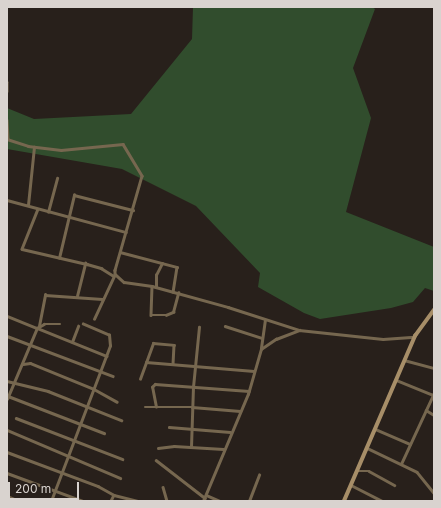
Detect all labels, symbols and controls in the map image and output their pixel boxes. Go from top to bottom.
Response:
scale bar [10,474,81,500]
text: 200 m [15,481,51,496]

